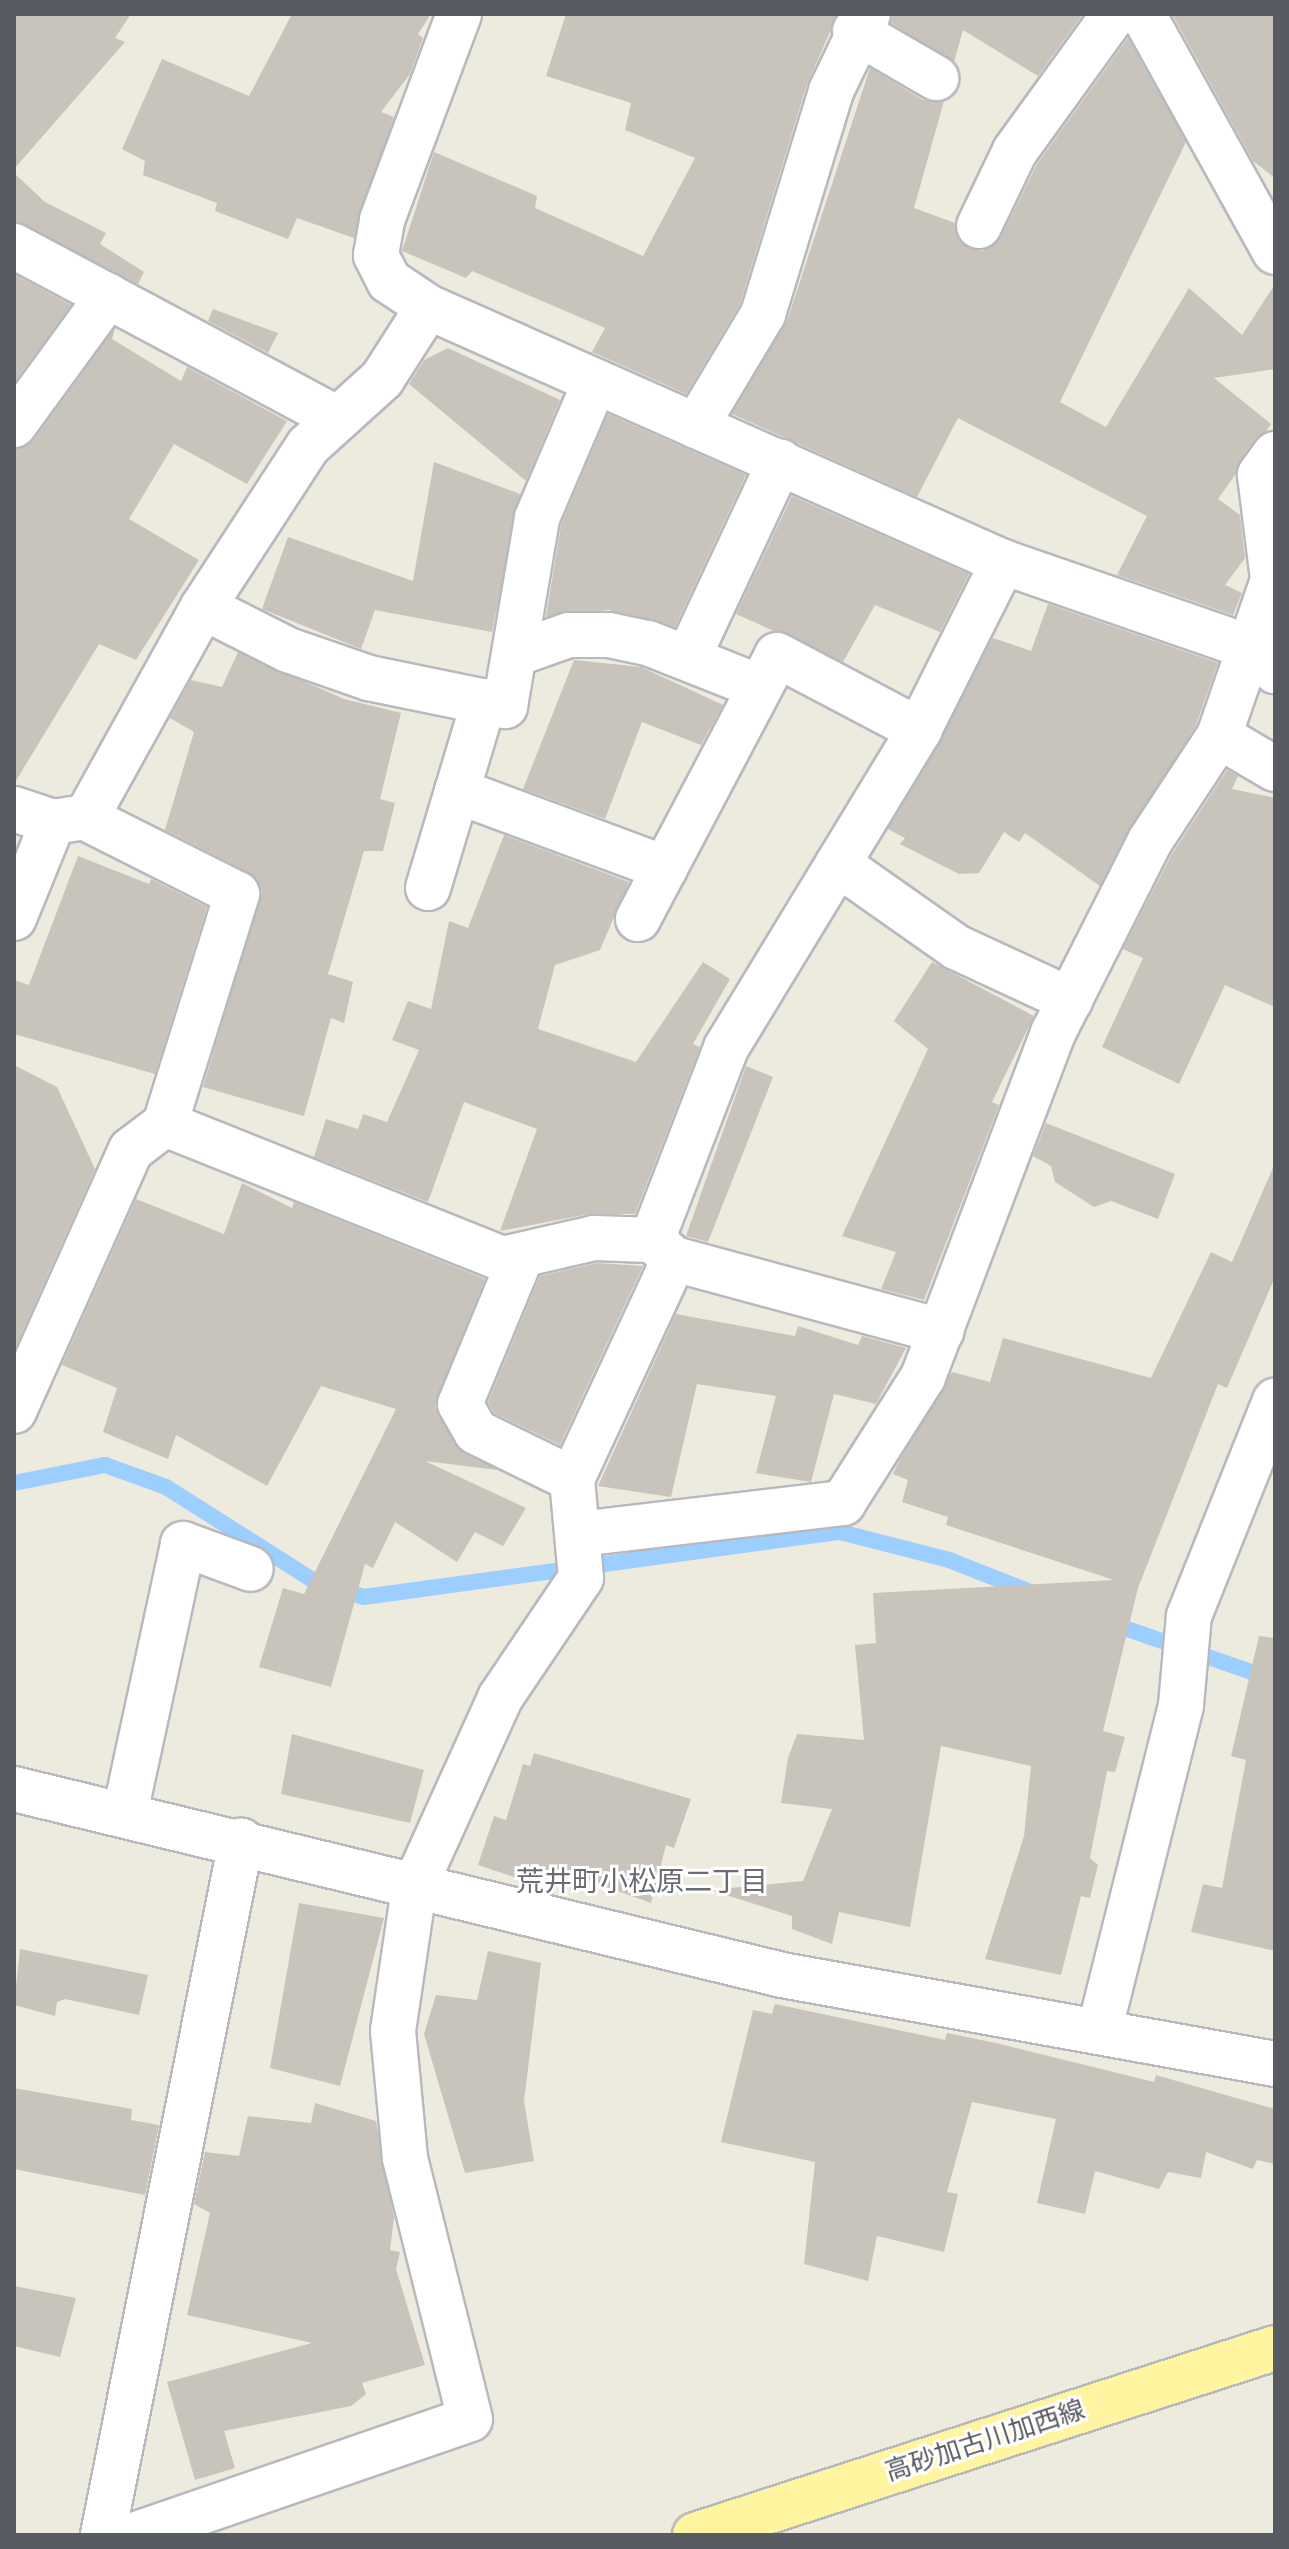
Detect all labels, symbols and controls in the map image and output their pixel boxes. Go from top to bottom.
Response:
district label: 荒井町小松原二丁目 [516,1864,768,1898]
street label: 高砂加古川加西線 [881,2394,1089,2488]

